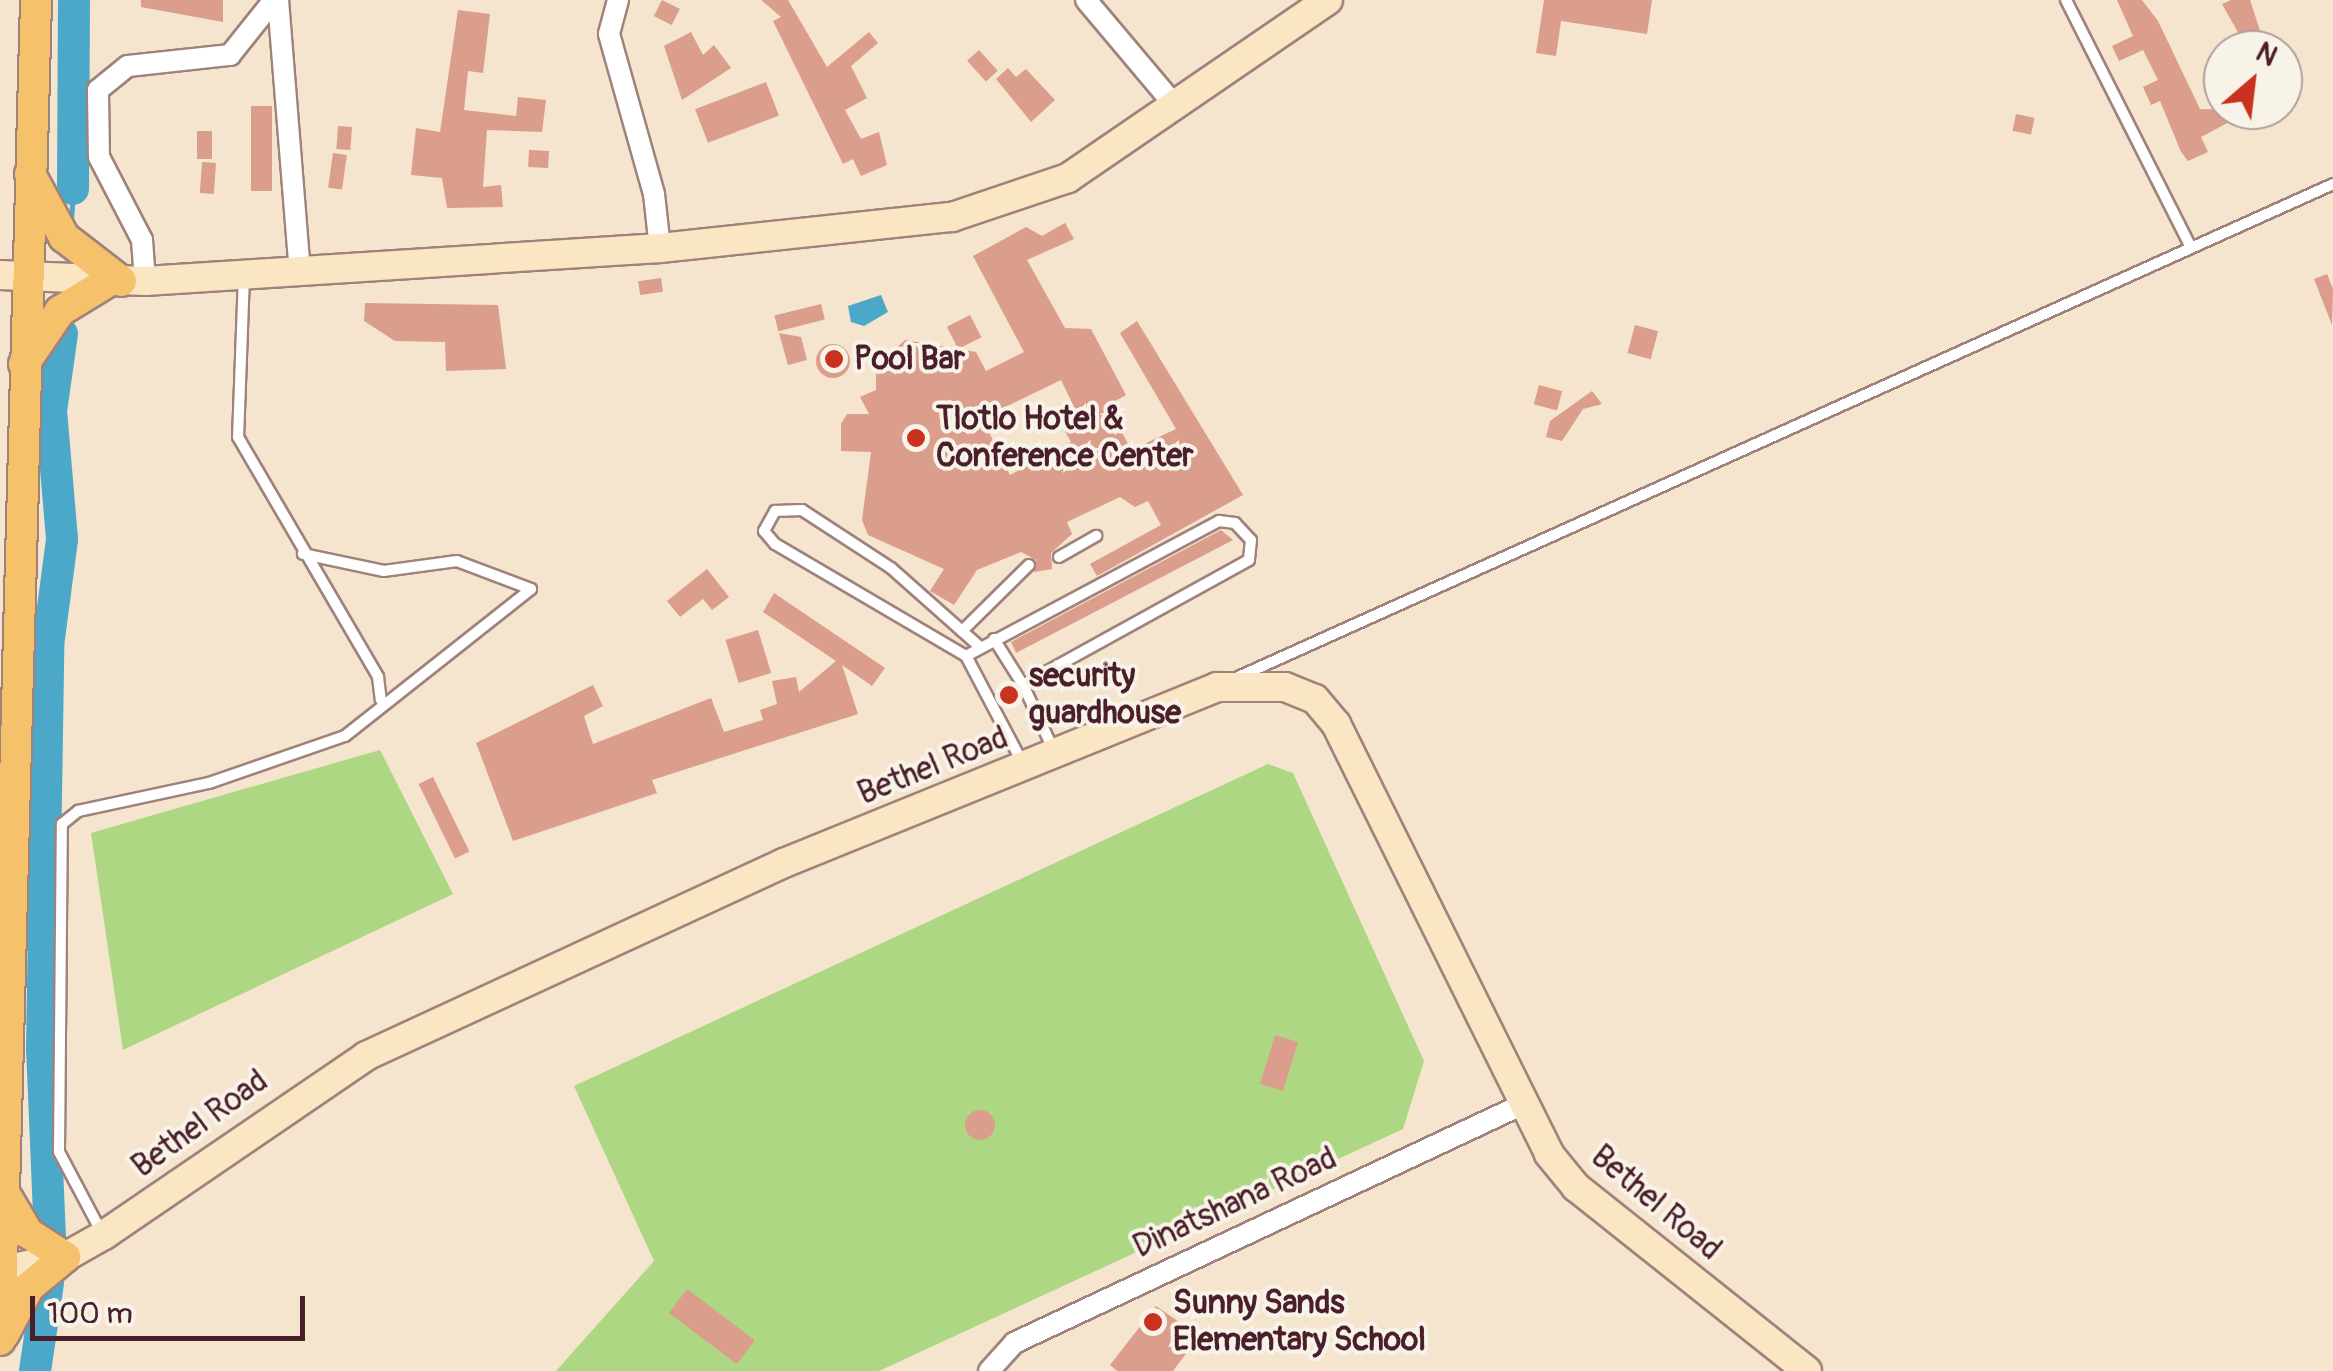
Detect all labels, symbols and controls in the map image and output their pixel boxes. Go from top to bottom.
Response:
north arrow [2203,30,2303,130]
text: N [2250,35,2283,75]
place label: Pool Bar [854,340,965,378]
marker: Pool Bar [823,348,845,370]
place label: Tlotlo Hotel & Conference Center [936,401,1193,476]
marker: Tlotlo Hotel & Conference Center [905,427,927,449]
place label: security guardhouse [1029,658,1181,733]
marker: security guardhouse [998,684,1020,706]
street label: Bethel Road [852,719,1014,813]
street label: Bethel Road [125,1062,275,1186]
street label: Bethel Road [1583,1137,1729,1269]
street label: Dinatshana Road [1127,1139,1343,1267]
scale bar [35,1276,310,1338]
place label: Sunny Sands Elementary School [1173,1285,1426,1360]
text: 100 m [47,1295,133,1332]
marker: Sunny Sands Elementary School [1142,1311,1164,1333]

